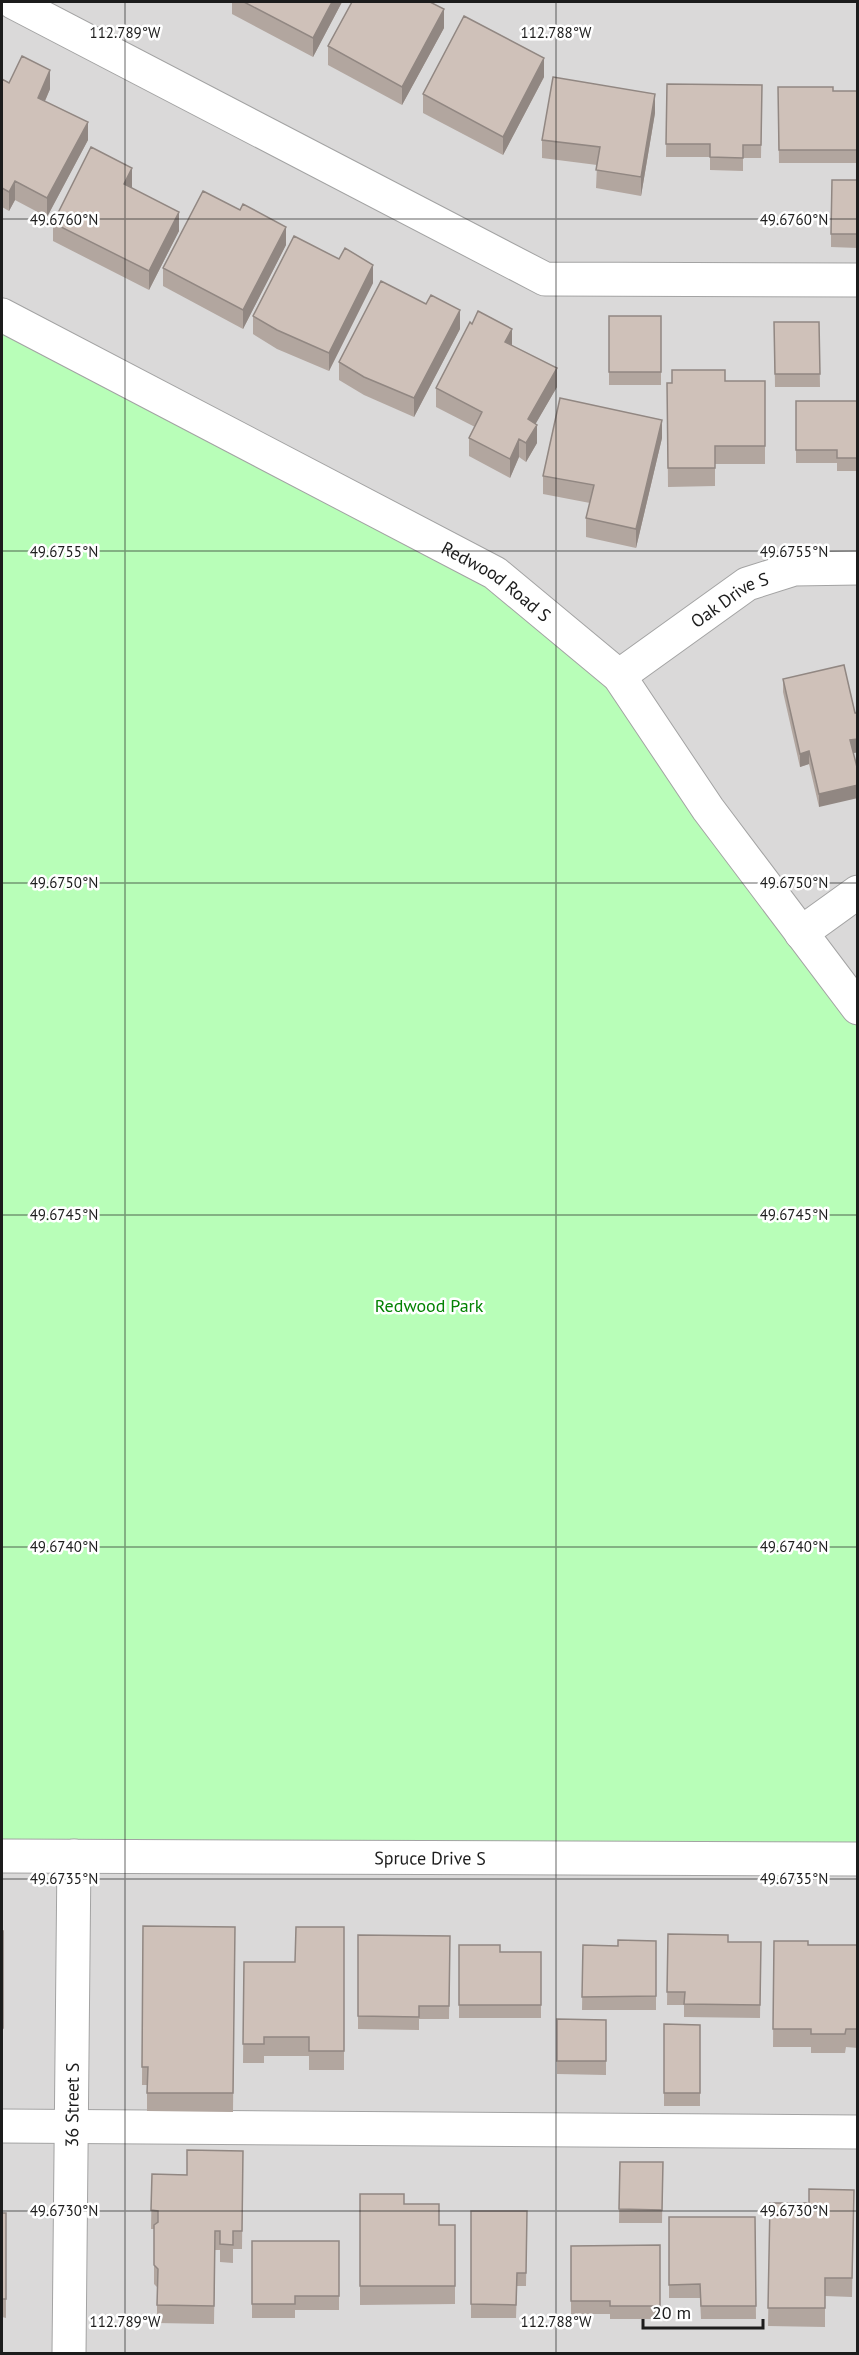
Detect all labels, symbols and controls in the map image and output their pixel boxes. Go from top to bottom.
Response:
text: 112.789°W [89,23,161,42]
text: 112.788°W [520,23,592,42]
text: 49.6760°N [30,210,98,229]
text: 49.6760°N [760,210,828,229]
street label: Redwood Road S [438,536,556,626]
text: 49.6755°N [30,542,98,561]
text: 49.6755°N [760,542,828,561]
street label: Oak Drive S [686,566,771,632]
text: 49.6750°N [30,873,98,892]
text: 49.6750°N [760,873,828,892]
text: 49.6745°N [30,1205,98,1224]
text: 49.6745°N [760,1205,828,1224]
park label: Redwood Park [375,1294,484,1317]
text: 49.6740°N [30,1537,98,1556]
text: 49.6740°N [760,1537,828,1556]
street label: Spruce Drive S [374,1846,486,1869]
text: 49.6735°N [30,1869,98,1888]
text: 49.6735°N [760,1869,828,1888]
street label: 36 Street S [60,2062,83,2148]
text: 49.6730°N [30,2201,98,2220]
text: 49.6730°N [760,2201,828,2220]
scale bar [643,2292,763,2330]
text: 20 m [652,2301,691,2324]
text: 112.789°W [89,2312,161,2331]
text: 112.788°W [520,2312,592,2331]

